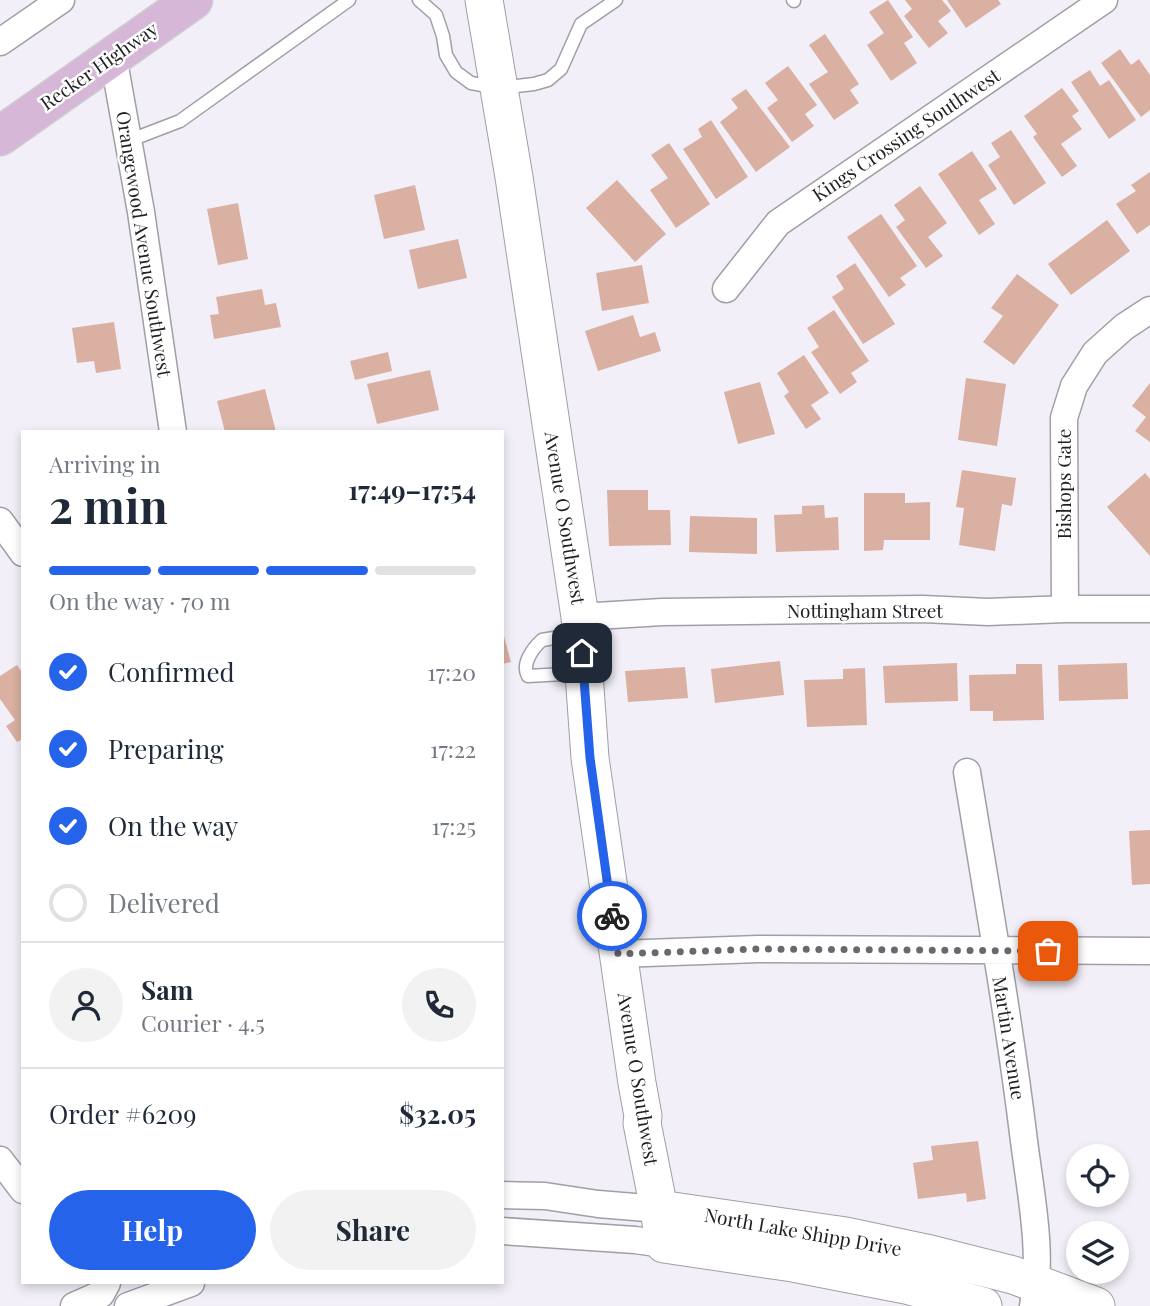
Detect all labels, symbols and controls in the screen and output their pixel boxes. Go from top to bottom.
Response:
street label: Recker Highway [34,15,163,115]
street label: Kings Crossing Southwest [807,61,1005,207]
street label: Orangewood Avenue Southwest [111,109,179,379]
street label: Avenue O Southwest [539,428,593,607]
street label: Bishops Gate [1050,429,1076,539]
text: Arriving in [49,448,161,479]
text: 17:49–17:54 [348,472,476,507]
text: 2 min [49,474,168,536]
text: On the way · 70 m [49,585,230,616]
street label: Nottingham Street [787,597,943,623]
pin [552,623,612,683]
icon: home [563,634,601,672]
icon: check [49,653,87,691]
text: Confirmed [108,654,235,689]
text: 17:20 [427,656,476,687]
icon: check [49,730,87,768]
text: Preparing [108,731,224,766]
text: 17:22 [430,733,476,764]
icon: check [49,807,87,845]
text: On the way [108,808,238,843]
text: 17:25 [431,810,476,841]
courier [577,881,647,951]
text: Delivered [108,885,220,920]
icon: bike [593,897,631,935]
pin [1018,921,1078,981]
icon: bag [1029,932,1067,970]
button: person [49,968,123,1042]
button: phone [402,968,476,1042]
text: Sam [141,972,193,1007]
street label: Martin Avenue [987,974,1033,1102]
street label: Avenue O Southwest [612,989,666,1168]
text: Courier · 4.5 [141,1007,265,1038]
text: Order #6209 [49,1096,196,1131]
text: $32.05 [399,1096,476,1131]
map controls [1066,1144,1129,1284]
button: locate [1066,1144,1129,1207]
button: Help [49,1190,256,1270]
button: Share [270,1190,476,1270]
street label: North Lake Shipp Drive [703,1201,904,1261]
button: layers [1066,1221,1129,1284]

